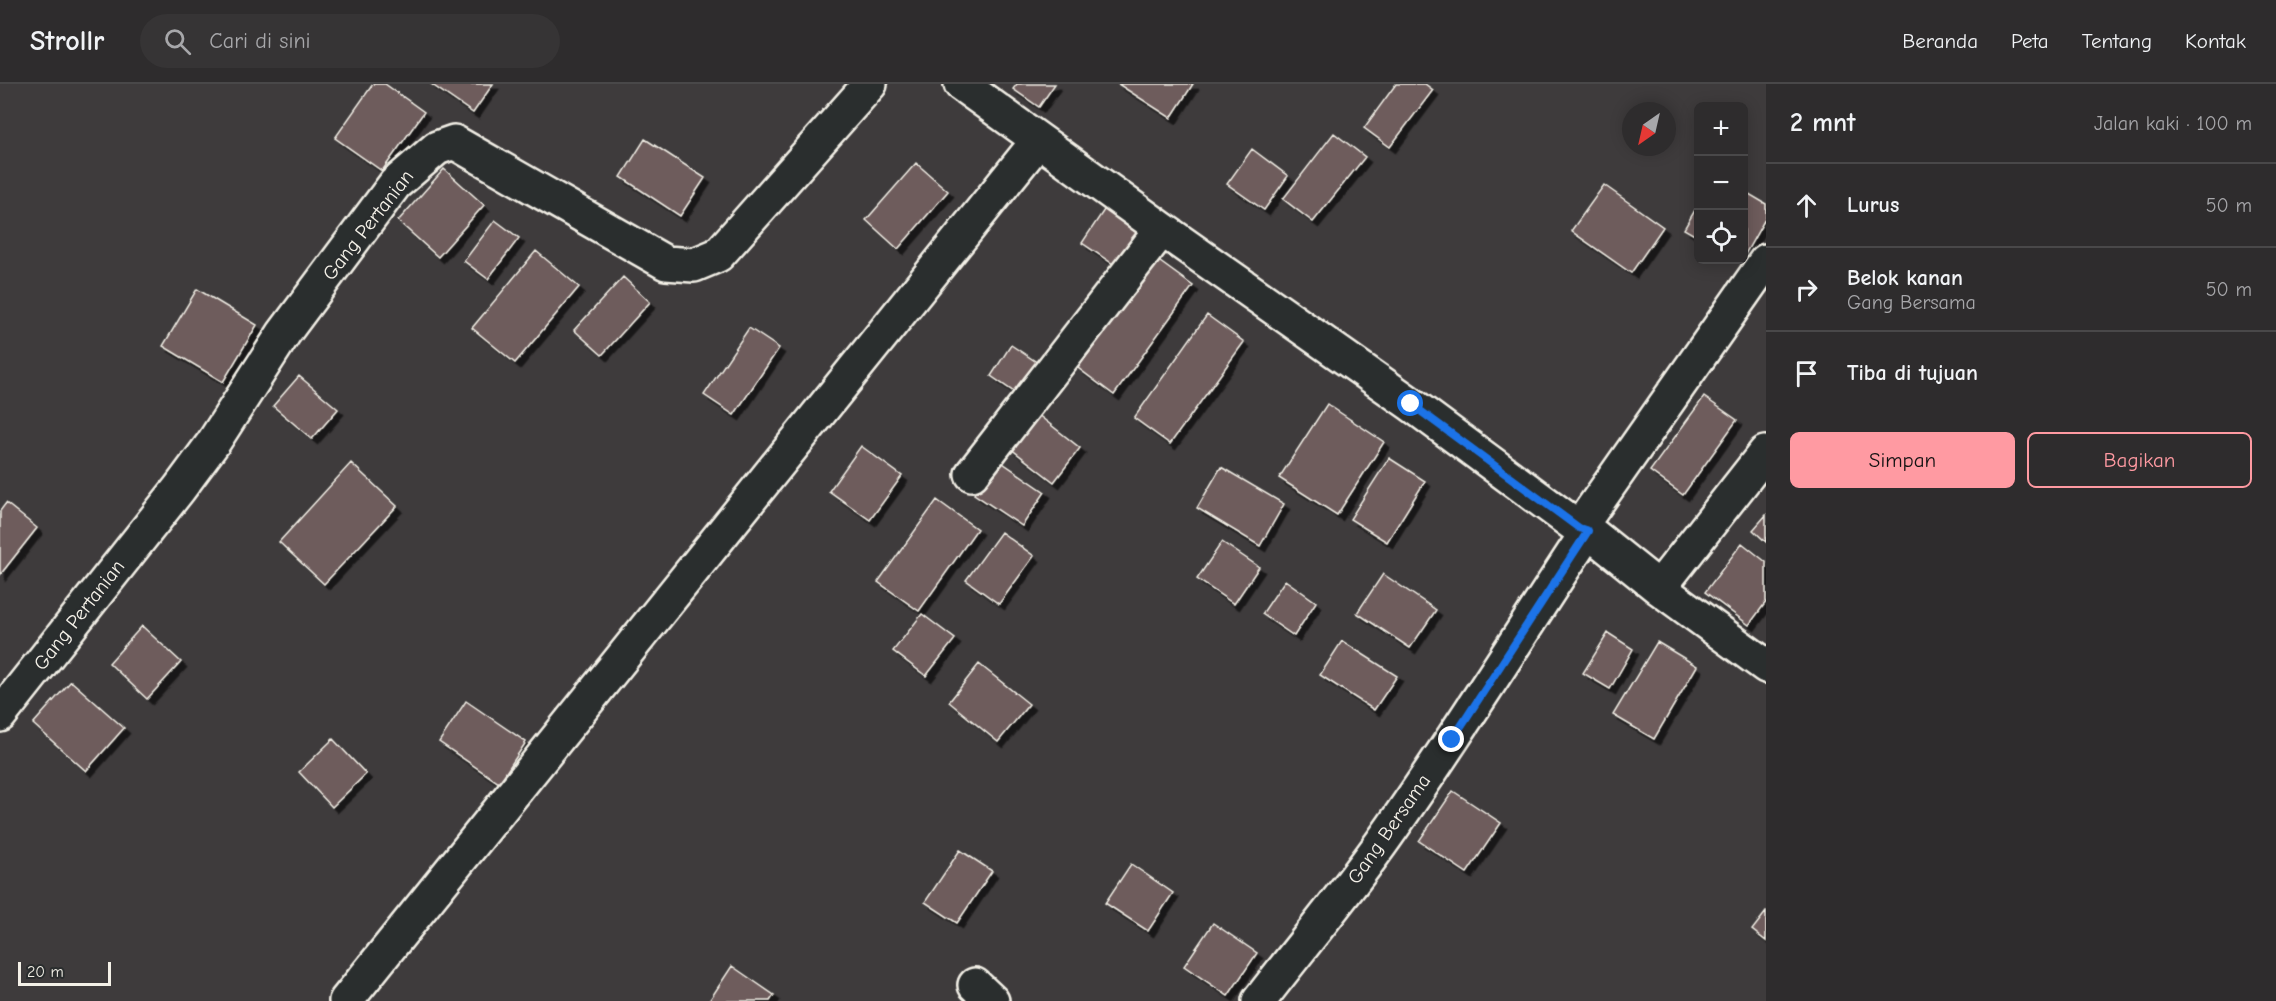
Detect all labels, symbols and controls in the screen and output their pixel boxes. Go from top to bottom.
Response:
search box [140,14,560,68]
text: Strollr [30,25,104,57]
icon: search [161,25,194,58]
text: Cari di sini [209,28,311,54]
text: Beranda [1902,29,1978,53]
text: Peta [2011,29,2049,53]
text: Tentang [2082,29,2152,53]
text: Kontak [2185,29,2246,53]
north arrow [1622,102,1676,156]
map controls [1694,102,1748,264]
button: + [1694,102,1748,156]
text: 2 mnt [1790,108,1856,138]
text: Jalan kaki · 100 m [2094,112,2252,135]
button: − [1694,156,1748,210]
street label: Gang Pertanian [318,165,418,285]
icon: ahead [1790,189,1823,222]
text: Lurus [1847,192,1899,218]
text: 50 m [2206,194,2252,217]
button: locate [1694,210,1748,264]
text: Belok kanan [1847,265,1963,291]
icon: right [1790,273,1823,306]
text: 50 m [2206,278,2252,301]
text: Gang Bersama [1847,291,1976,314]
icon: arrive [1790,357,1823,390]
text: Tiba di tujuan [1847,360,1978,386]
route start [1397,390,1423,416]
button: Simpan [1790,432,2015,488]
button: Bagikan [2027,432,2252,488]
street label: Gang Pertanian [29,555,129,675]
route end [1438,726,1464,752]
street label: Gang Bersama [1343,770,1435,888]
scale bar [18,959,111,986]
text: 20 m [27,963,64,981]

